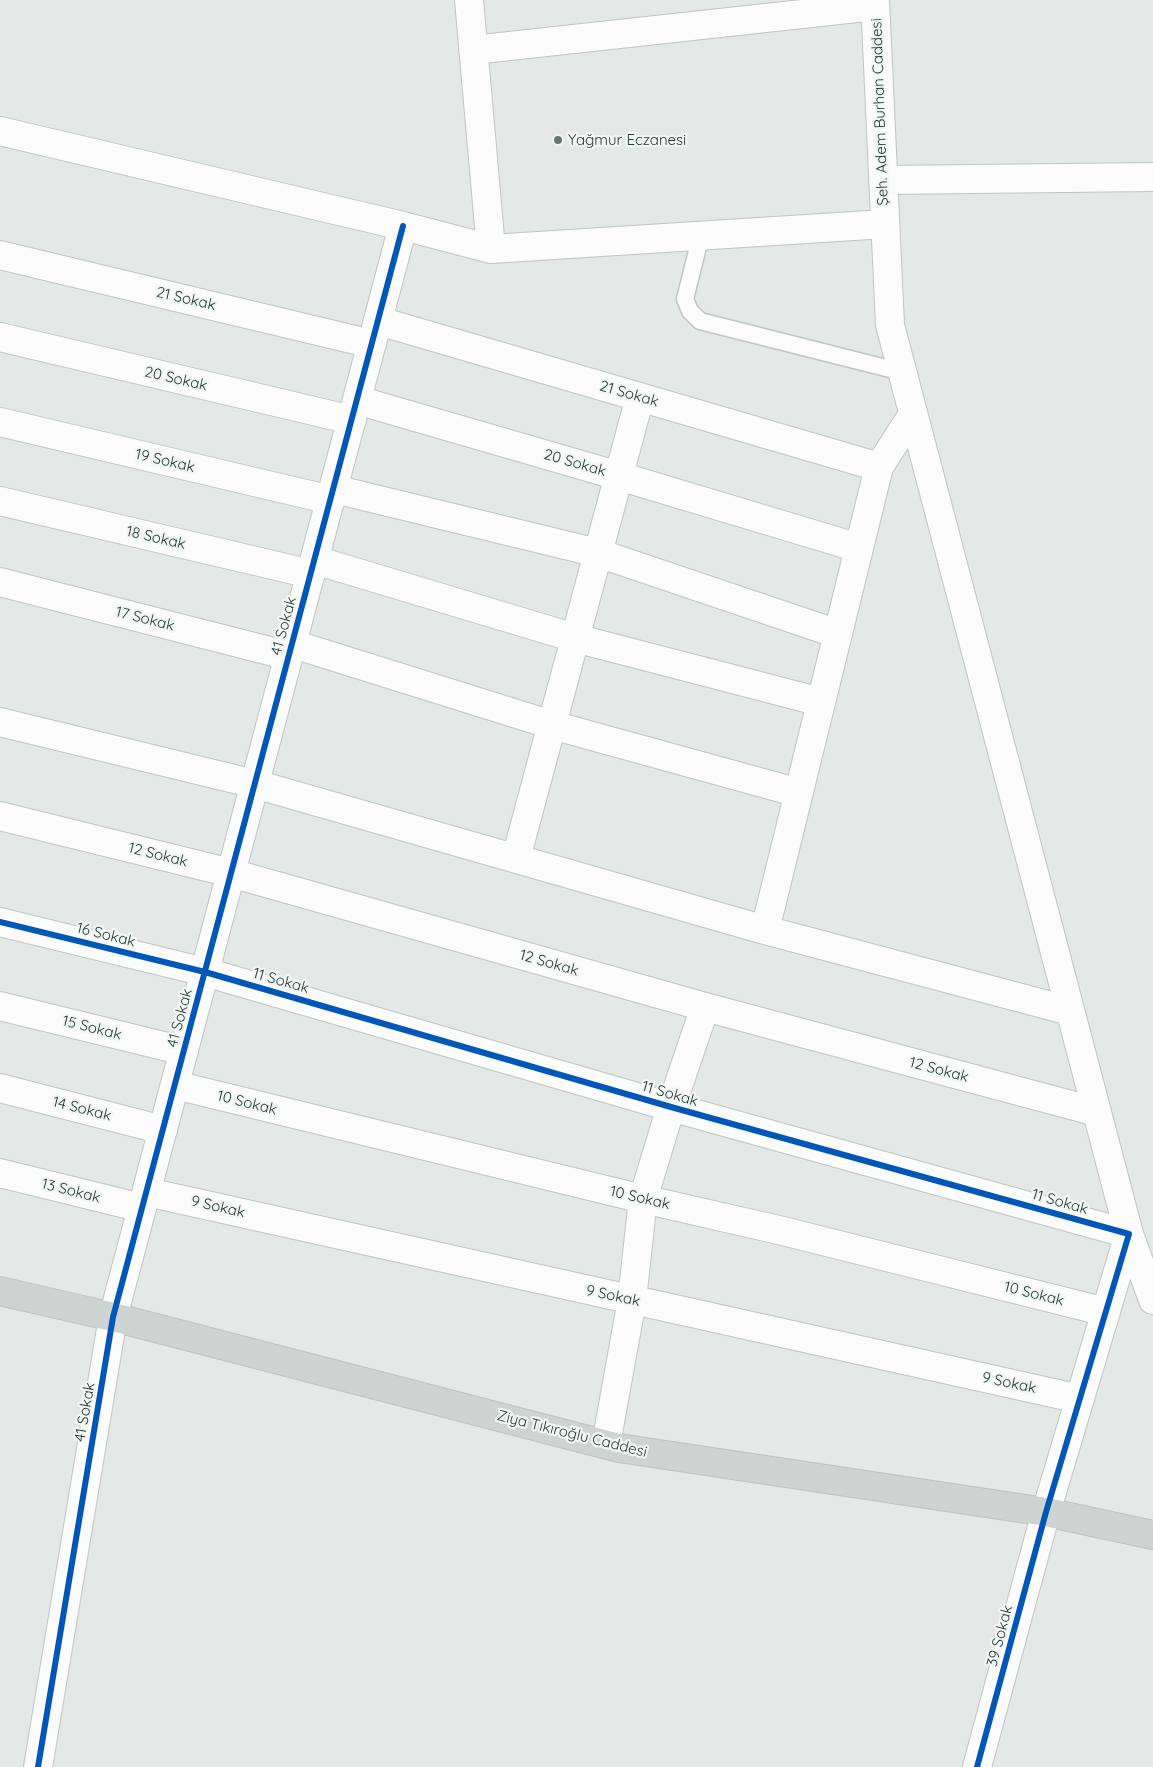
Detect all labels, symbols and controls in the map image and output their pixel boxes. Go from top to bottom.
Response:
street label: Şeh. Adem Burhan Caddesi [868,18,892,206]
place label: Yağmur Eczanesi [568,131,686,149]
marker: Yağmur Eczanesi [552,134,564,146]
street label: 21 Sokak [154,283,218,315]
street label: 20 Sokak [143,363,209,395]
street label: 21 Sokak [597,377,661,411]
street label: 19 Sokak [133,445,197,477]
street label: 20 Sokak [542,446,608,480]
street label: 18 Sokak [125,522,187,554]
street label: 41 Sokak [268,595,300,657]
street label: 17 Sokak [114,603,176,635]
street label: 12 Sokak [126,839,190,871]
street label: 16 Sokak [75,919,137,951]
street label: 12 Sokak [517,946,581,980]
street label: 11 Sokak [251,964,311,998]
street label: 41 Sokak [164,987,196,1049]
street label: 15 Sokak [61,1012,123,1044]
street label: 12 Sokak [907,1053,971,1087]
street label: 11 Sokak [640,1077,700,1111]
street label: 10 Sokak [215,1087,279,1119]
street label: 14 Sokak [51,1093,113,1125]
street label: 13 Sokak [40,1175,102,1207]
street label: 10 Sokak [608,1182,672,1214]
street label: 11 Sokak [1030,1185,1090,1219]
street label: 9 Sokak [189,1192,247,1222]
street label: 10 Sokak [1002,1278,1066,1310]
street label: 9 Sokak [584,1281,642,1311]
street label: 9 Sokak [980,1368,1038,1398]
street label: 41 Sokak [71,1381,99,1443]
street label: Ziya Tıkıroğlu Caddesi [495,1407,649,1461]
street label: 39 Sokak [983,1603,1017,1669]

